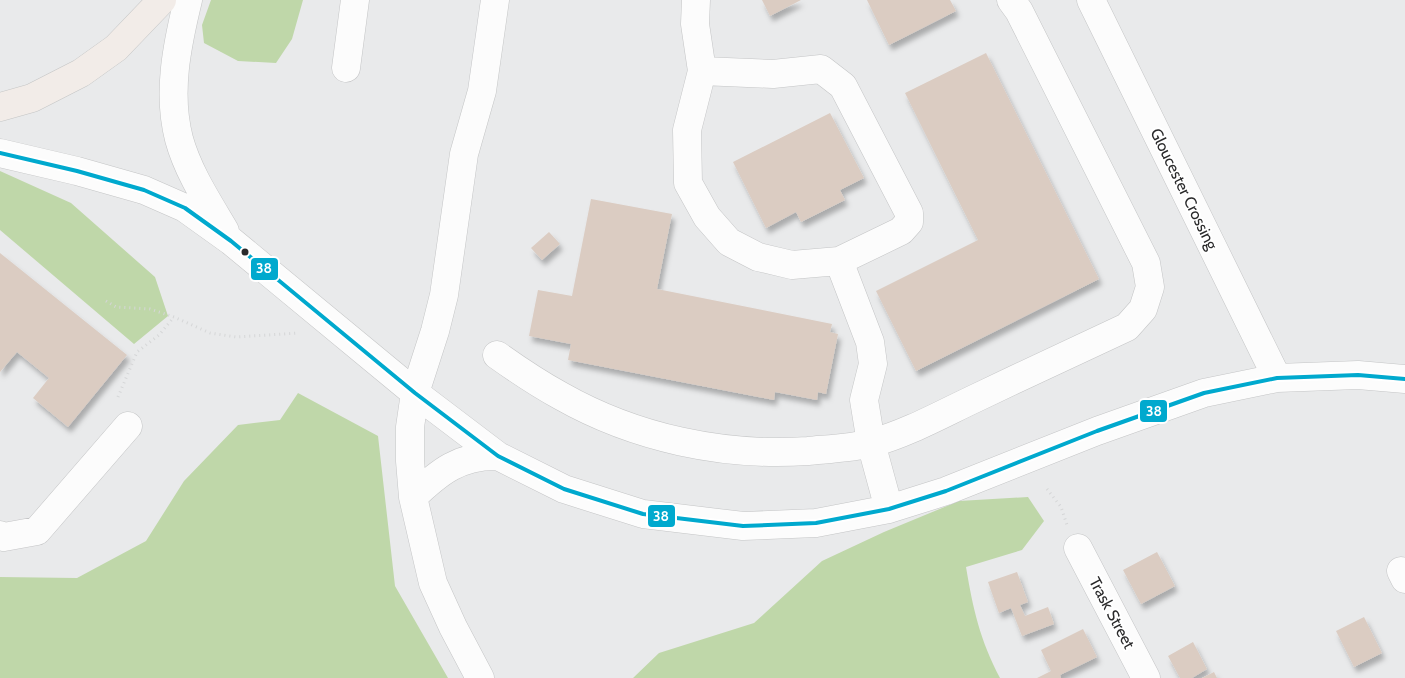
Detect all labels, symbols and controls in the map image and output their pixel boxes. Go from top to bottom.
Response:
street label: Gloucester Crossing [1146,125,1222,254]
unlabelled marker [240,247,250,257]
line badge: 38 [250,257,279,281]
text: 38 [256,259,272,277]
line badge: 38 [1139,399,1168,423]
text: 38 [1146,402,1162,420]
line badge: 38 [647,504,676,528]
text: 38 [653,507,669,525]
street label: Trask Street [1085,574,1139,653]

